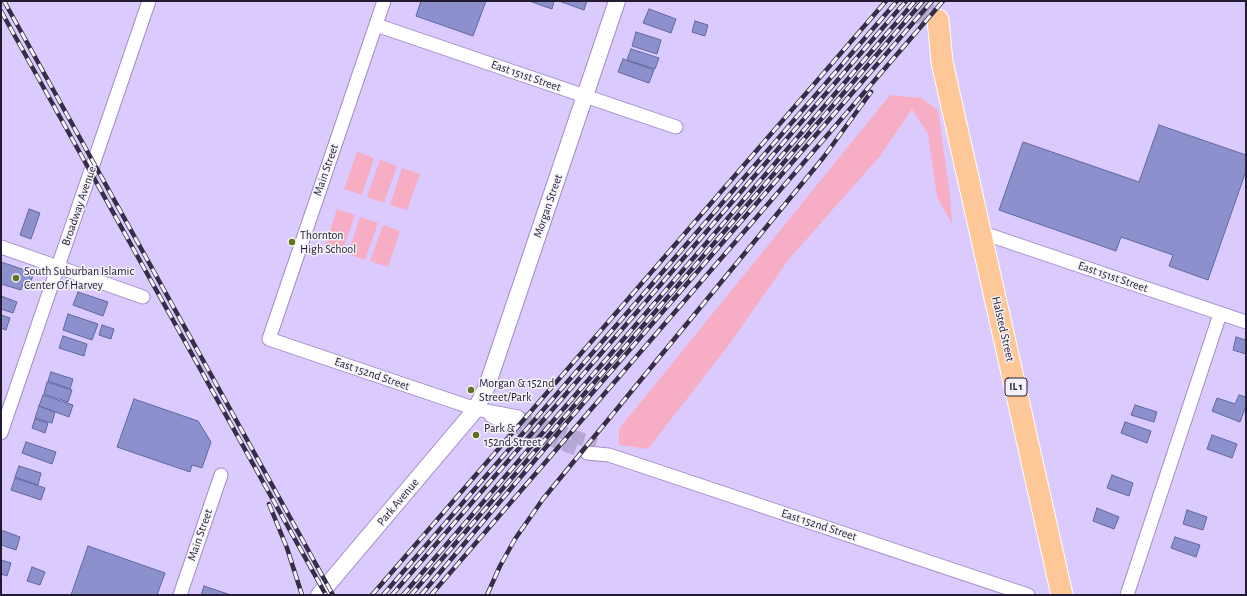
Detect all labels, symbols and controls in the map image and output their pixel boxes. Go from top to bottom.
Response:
street label: East 151st Street [489,57,563,95]
street label: Main Street [310,142,342,198]
street label: Broadway Avenue [59,164,99,248]
street label: Morgan Street [530,172,566,240]
place label: Thornton High School [300,228,356,256]
marker: Thornton High School [287,237,297,247]
street label: East 151st Street [1076,258,1150,296]
place label: South Suburban Islamic Center Of Harvey [24,264,134,292]
marker: South Suburban Islamic Center Of Harvey [11,273,21,283]
street label: Halsted Street [988,295,1018,363]
street label: East 152nd Street [333,354,411,394]
place label: Morgan & 152nd Street/Park [479,376,554,404]
road number: IL 1 [1005,378,1027,396]
marker: Morgan & 152nd Street/Park [466,385,476,395]
place label: Park & 152nd Street [484,421,541,449]
marker: Park & 152nd Street [471,430,481,440]
street label: Park Avenue [374,475,422,529]
street label: East 152nd Street [779,506,859,544]
street label: Main Street [184,507,216,563]

